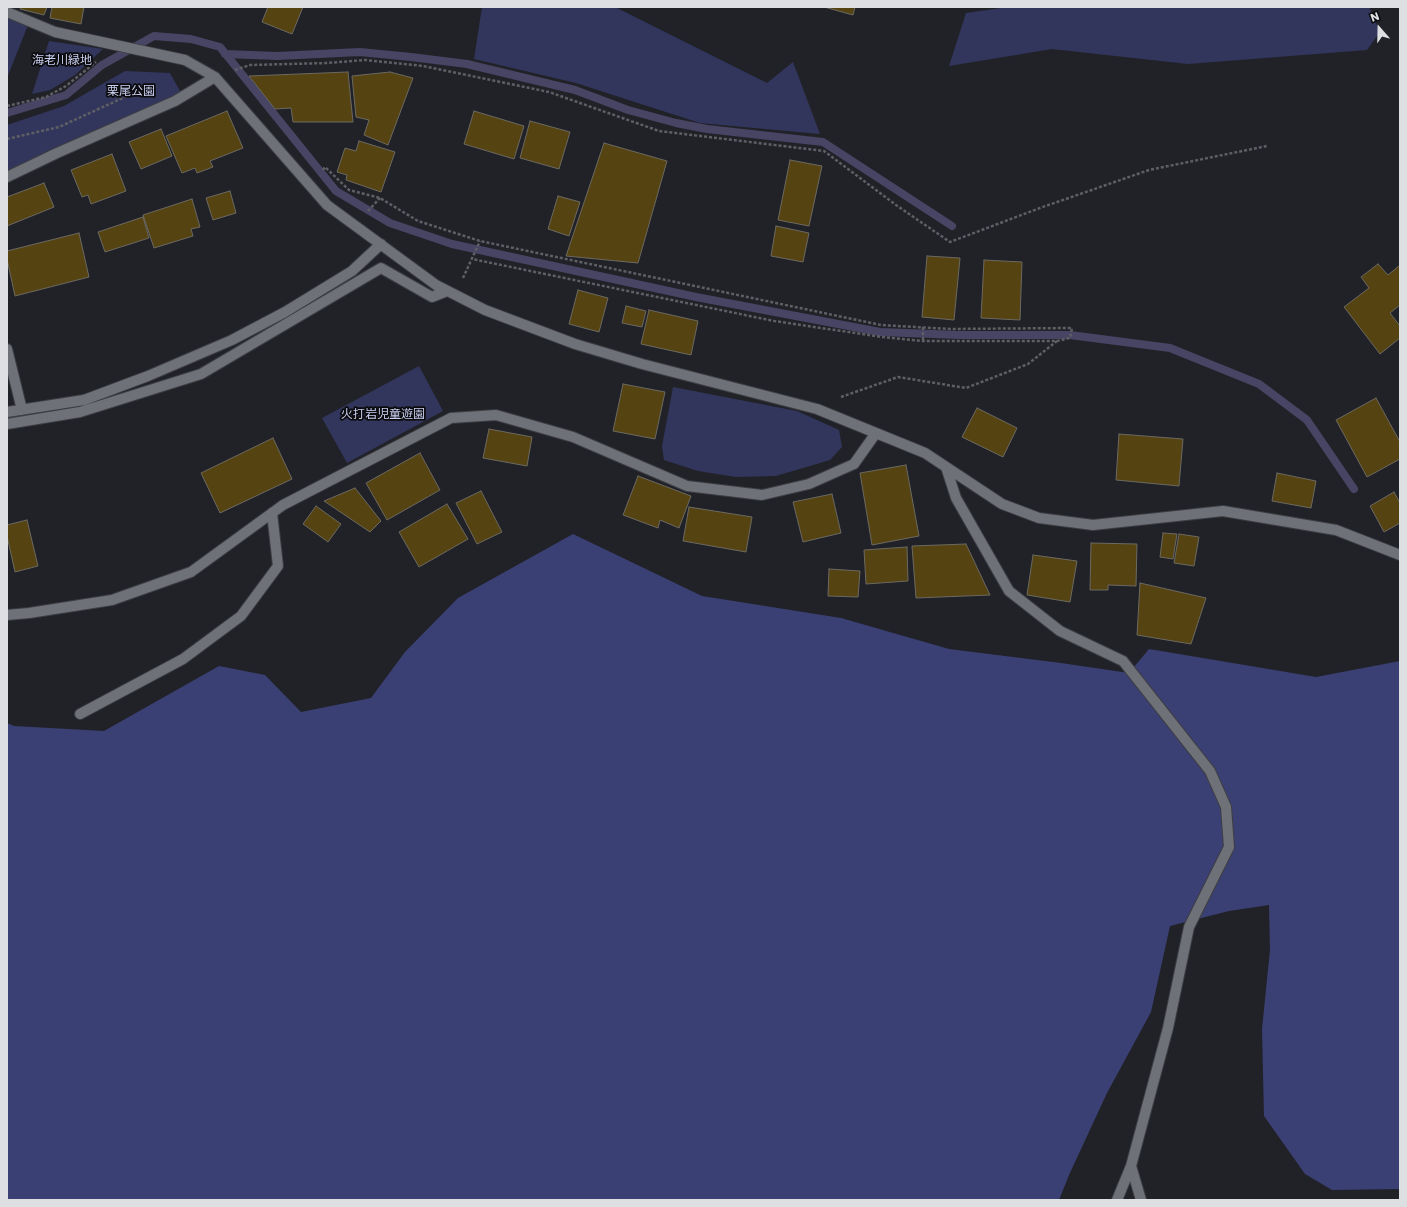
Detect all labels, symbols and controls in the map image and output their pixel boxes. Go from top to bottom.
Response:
north arrow [1359,8,1399,48]
text: N [1368,8,1382,26]
park label: 海老川緑地 [32,54,92,68]
park label: 栗尾公園 [107,85,155,99]
park label: 火打岩児童遊園 [341,408,425,422]

